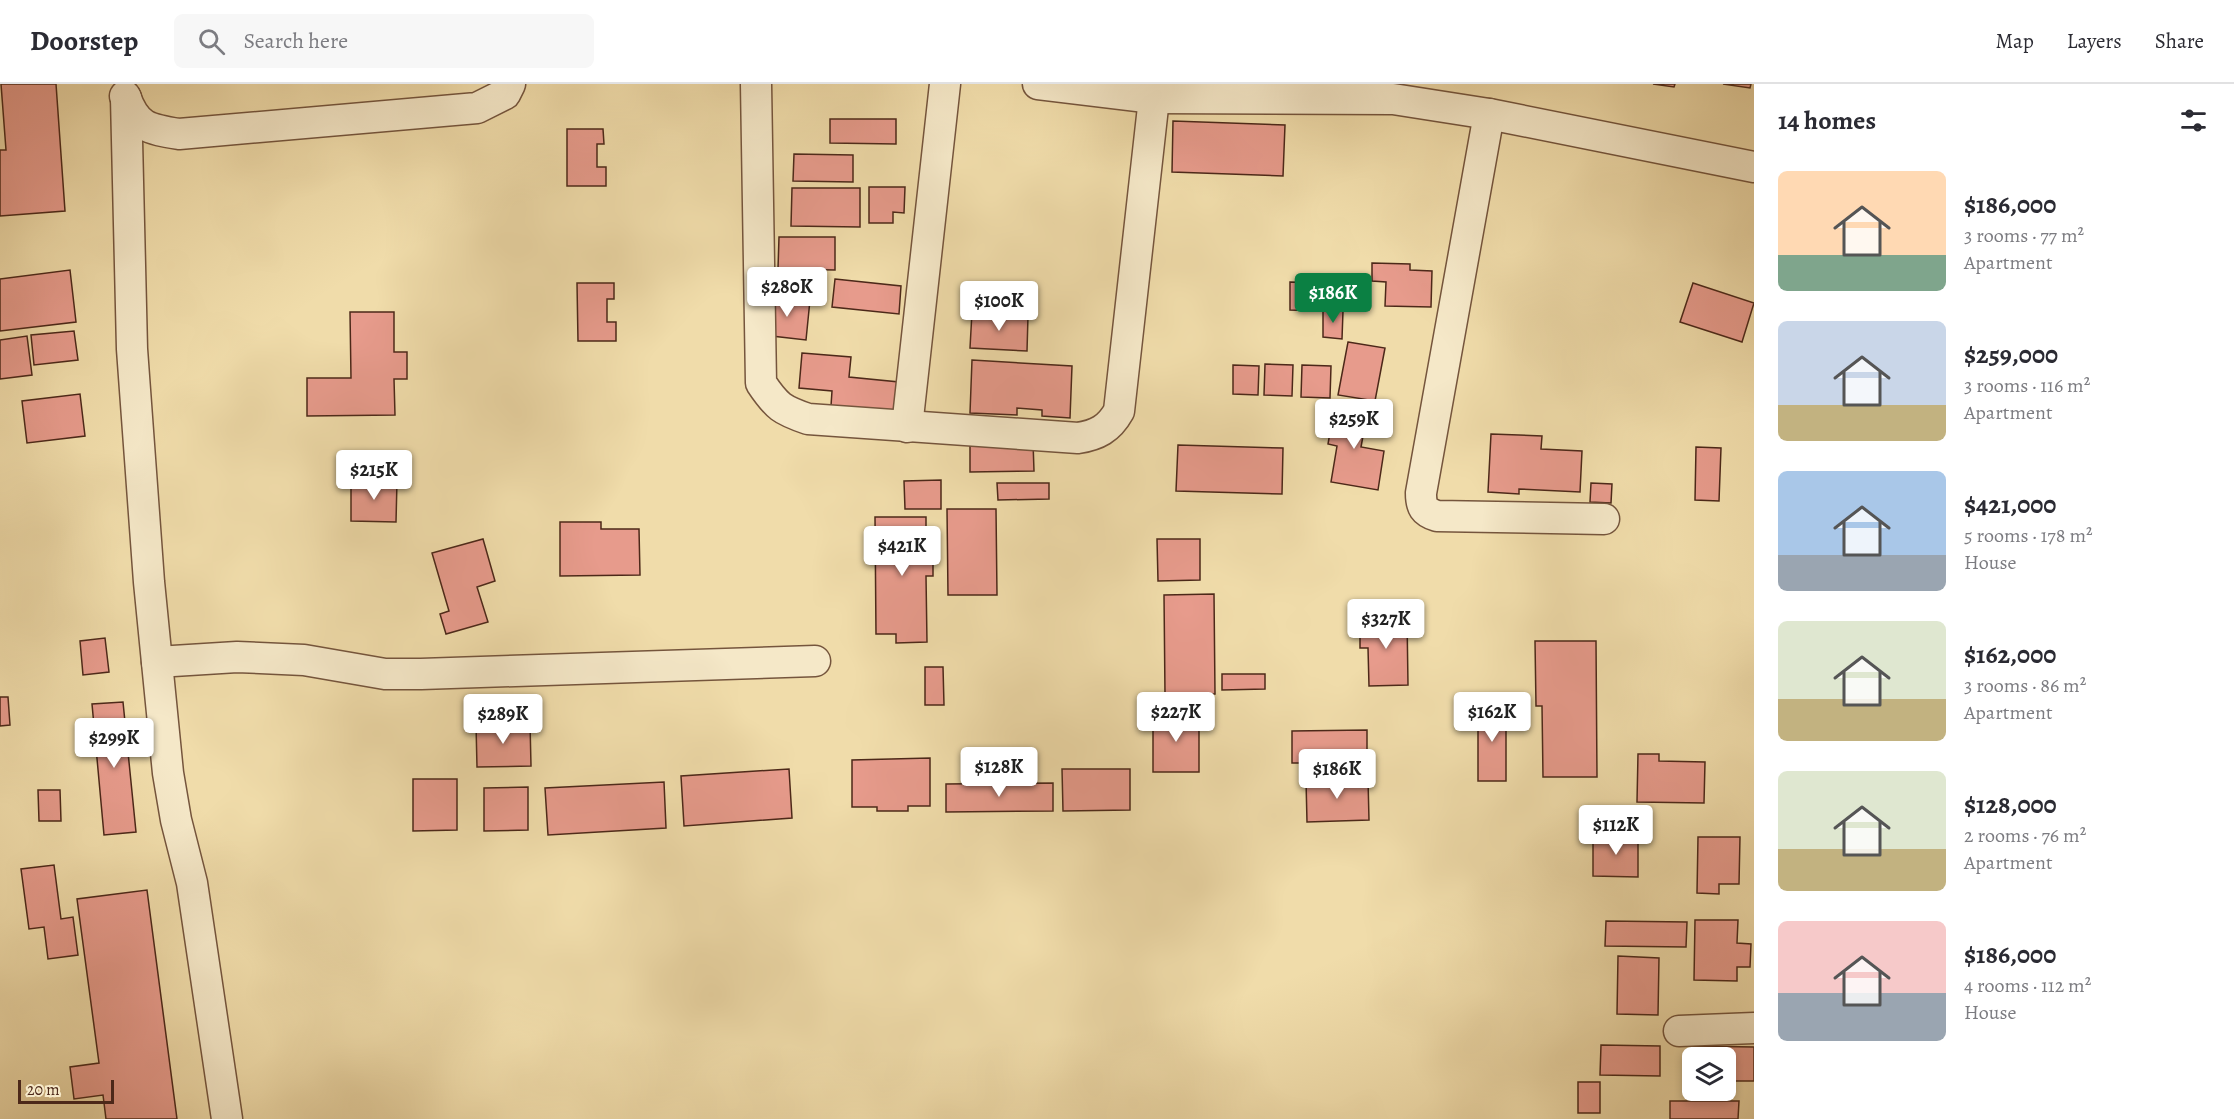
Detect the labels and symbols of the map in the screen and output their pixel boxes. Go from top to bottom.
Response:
pin: $280K [745,267,829,318]
pin: $186K [1291,273,1375,324]
pin: $100K [957,281,1041,332]
pin: $259K [1312,399,1396,450]
pin: $215K [332,450,416,501]
pin: $421K [860,526,944,577]
pin: $327K [1344,599,1428,650]
pin: $227K [1134,692,1218,743]
pin: $162K [1450,692,1534,743]
pin: $289K [461,694,545,745]
pin: $299K [72,718,156,769]
pin: $128K [957,747,1041,798]
pin: $186K [1295,749,1379,800]
pin: $112K [1574,805,1658,856]
scale bar [18,1077,114,1104]

